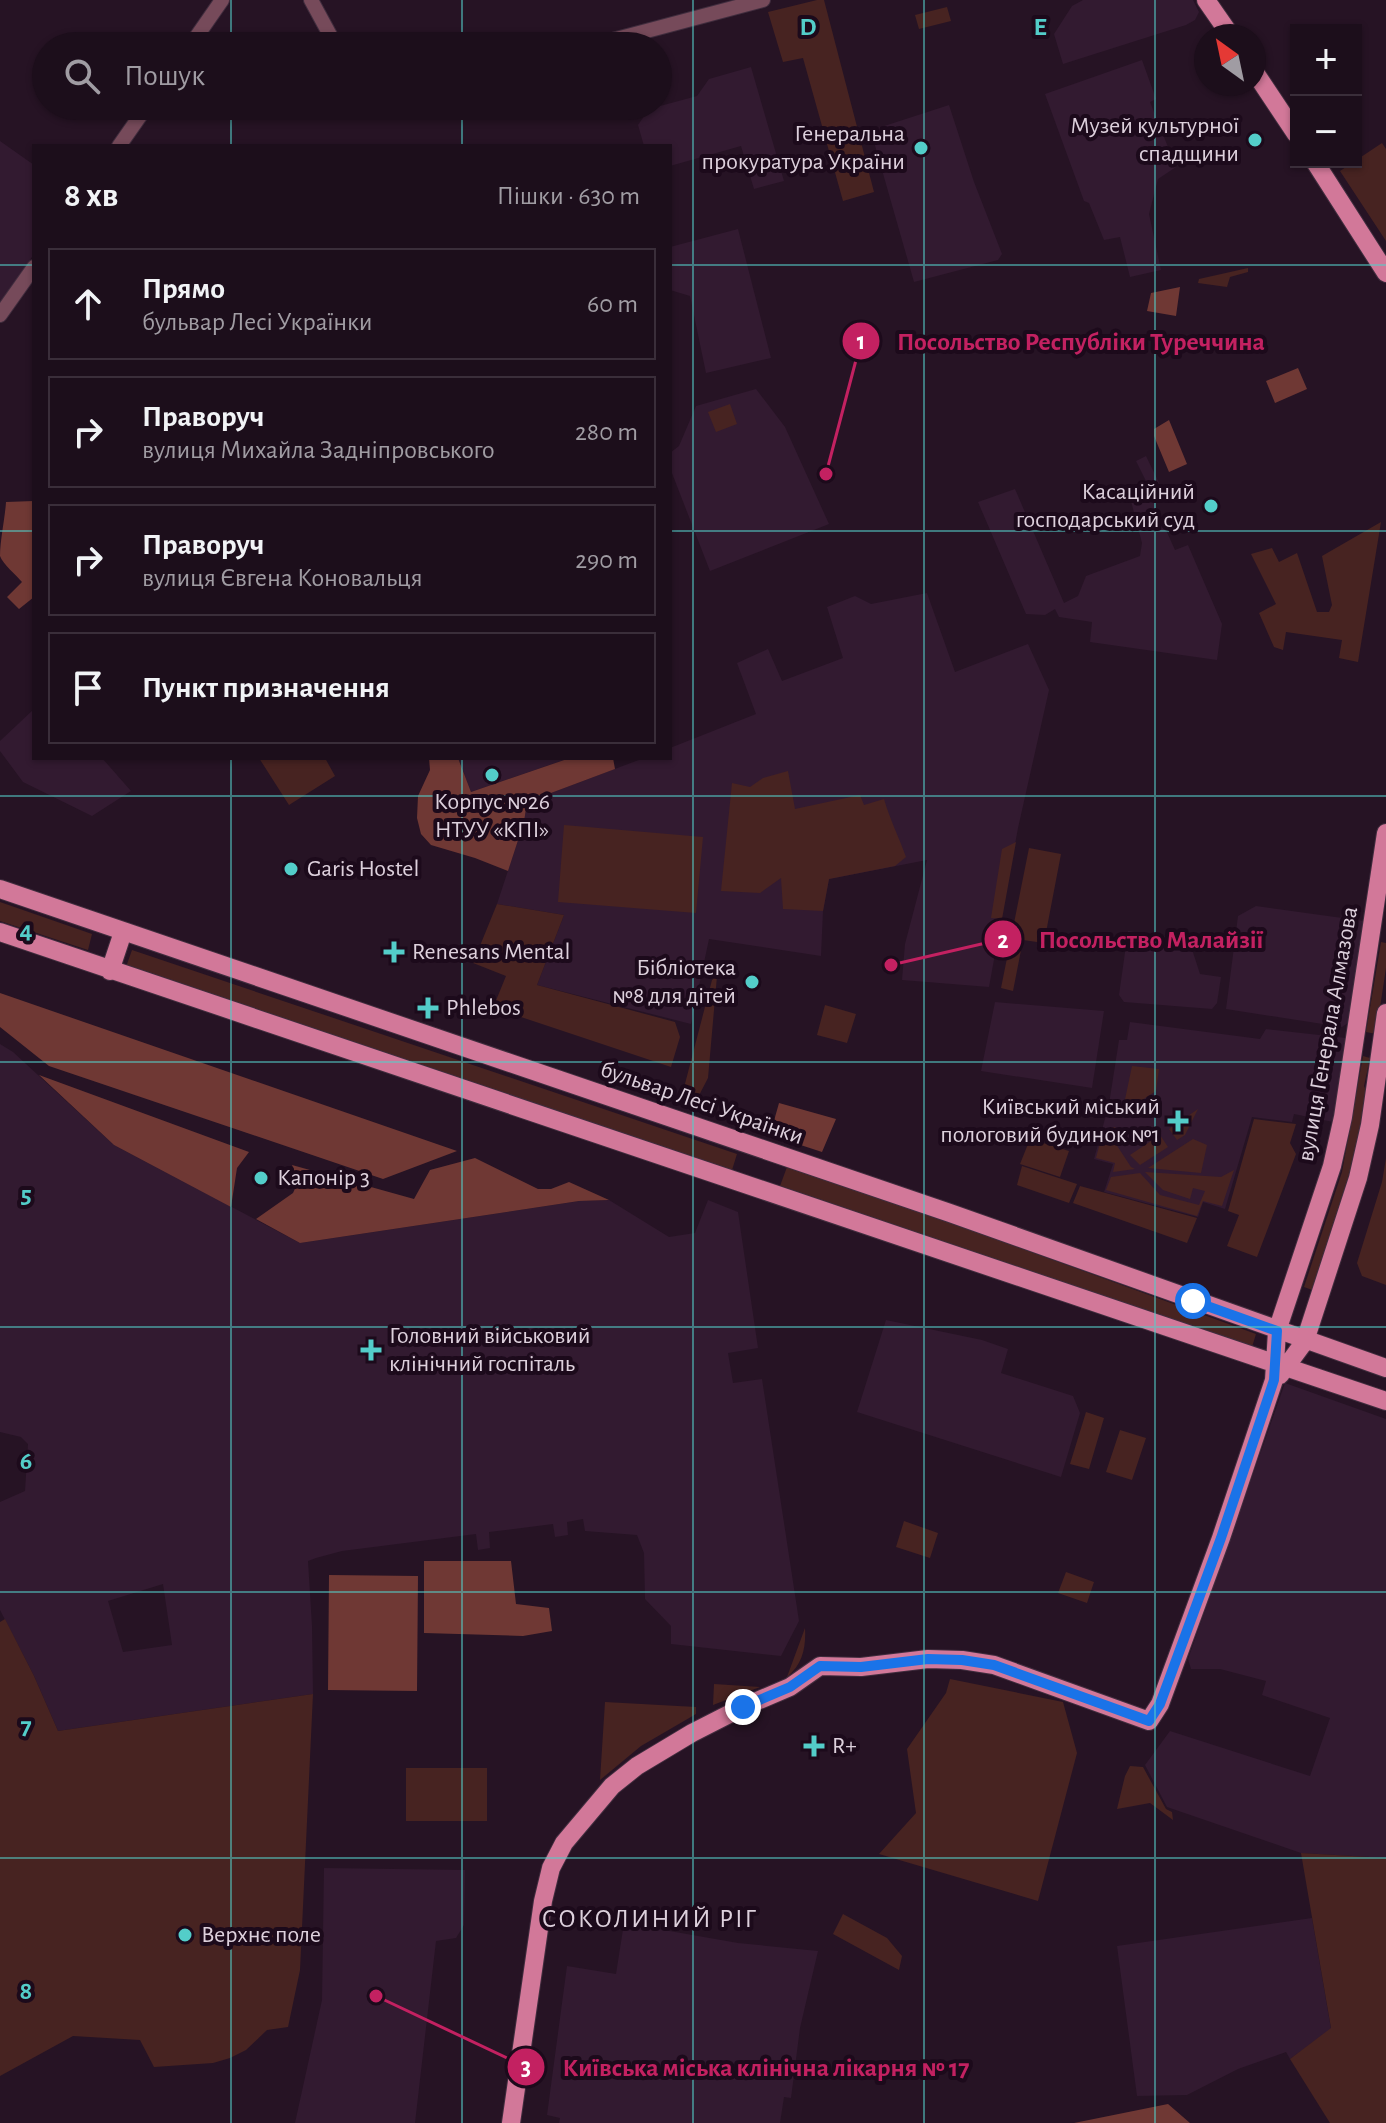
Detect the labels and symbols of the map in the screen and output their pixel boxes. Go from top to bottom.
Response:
text: D [799,14,817,40]
text: E [1033,14,1047,40]
north arrow [1194,24,1266,96]
place label: Музей культурної спадщини [1070,114,1239,166]
place label: Генеральна прокуратура України [702,122,905,174]
marker: Музей культурної спадщини [1246,131,1264,149]
marker: Генеральна прокуратура України [912,139,930,157]
callout: Посольство Республіки Туреччина [841,316,1281,366]
text: Посольство Республіки Туреччина [897,329,1265,355]
text: 1 [857,330,865,354]
place label: Касаційний господарський суд [1016,480,1195,532]
marker: Касаційний господарський суд [1202,497,1220,515]
marker: Корпус №26 НТУУ «КПІ» [483,766,501,784]
place label: Корпус №26 НТУУ «КПІ» [434,790,550,842]
place label: Garis Hostel [307,857,419,881]
marker: Garis Hostel [282,860,300,878]
street label: вулиця Генерала Алмазова [1294,905,1362,1163]
callout: Посольство Малайзії [983,914,1280,964]
text: 4 [19,917,33,943]
text: Посольство Малайзії [1039,927,1263,953]
text: 2 [997,929,1009,953]
place label: Renesans Mental [412,940,571,964]
marker: Renesans Mental [383,941,405,963]
place label: Бібліотека №8 для дітей [612,956,736,1008]
marker: Бібліотека №8 для дітей [743,973,761,991]
place label: Phlebos [446,996,521,1020]
marker: Phlebos [417,997,439,1019]
street label: бульвар Лесі Українки [597,1057,807,1149]
place label: Київський міський пологовий будинок №1 [940,1095,1160,1147]
marker: Київський міський пологовий будинок №1 [1167,1110,1189,1132]
place label: Капонір 3 [277,1166,370,1190]
marker: Капонір 3 [252,1169,270,1187]
text: 5 [20,1182,32,1208]
route start [1175,1283,1211,1319]
place label: Головний військовий клінічний госпіталь [389,1324,590,1376]
marker: Головний військовий клінічний госпіталь [360,1339,382,1361]
text: 6 [20,1448,32,1474]
route end [725,1689,761,1725]
text: 7 [20,1713,32,1739]
place label: R+ [832,1734,857,1758]
marker: R+ [803,1735,825,1757]
district label: СОКОЛИНИЙ РІГ [542,1906,758,1932]
place label: Верхнє поле [201,1923,321,1947]
marker: Верхнє поле [176,1926,194,1944]
text: 8 [20,1978,32,2004]
callout: Київська міська клінічна лікарня № 17 [506,2042,986,2092]
text: Київська міська клінічна лікарня № 17 [562,2055,970,2081]
text: 3 [521,2056,531,2080]

